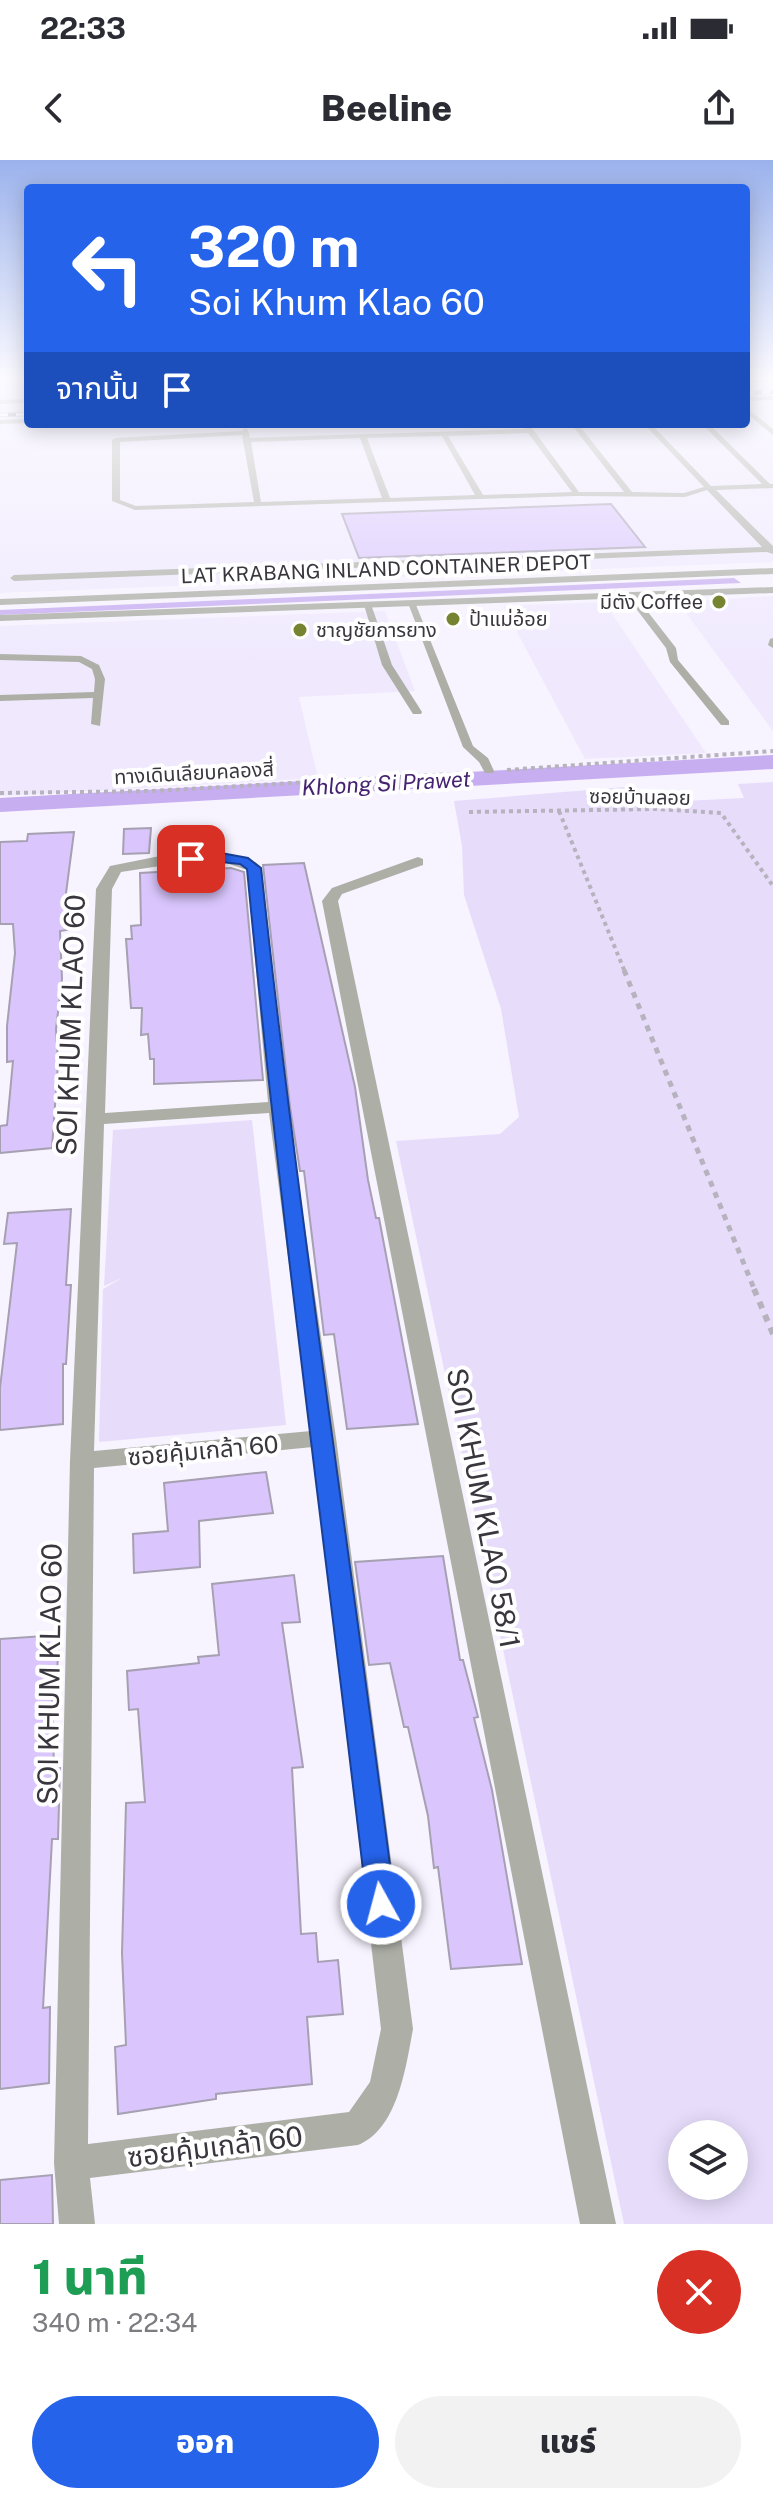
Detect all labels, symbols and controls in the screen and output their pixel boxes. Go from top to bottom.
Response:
text: 22:33 [40,10,126,46]
icon: back [32,86,76,130]
icon: share [697,86,741,130]
text: Beeline [321,87,452,129]
text: 320 m [188,214,360,280]
icon: left [56,216,160,320]
text: Soi Khum Klao 60 [188,281,485,323]
icon: arrive [155,368,199,412]
text: จากนั้น [56,370,139,406]
street label: LAT KRABANG INLAND CONTAINER DEPOT [180,550,592,588]
place label: มีตัง Coffee [600,590,703,614]
marker: มีตัง Coffee [710,593,728,611]
place label: ป้าแม่อ้อย [469,607,548,631]
marker: ป้าแม่อ้อย [444,610,462,628]
place label: ชาญชัยการยาง [316,618,437,642]
marker: ชาญชัยการยาง [291,621,309,639]
street label: ทางเดินเลียบคลองสี่ [113,755,274,789]
water label: Khlong Si Prawet [301,766,472,800]
street label: ซอยบ้านลอย [589,784,691,810]
pin [157,825,225,893]
icon: arrive [169,837,213,881]
street label: SOI KHUM KLAO 60 [49,894,91,1156]
street label: SOI KHUM KLAO 58/1 [441,1365,527,1651]
street label: ซอยคุ้มเกล้า 60 [127,1429,280,1473]
street label: SOI KHUM KLAO 60 [30,1543,68,1805]
position arrow [339,1862,423,1946]
street label: ซอยคุ้มเกล้า 60 [126,2119,305,2174]
map controls [668,2120,748,2200]
button: layers [668,2120,748,2200]
text: 1 นาที [32,2248,148,2305]
button: close [657,2250,741,2334]
text: 340 m · 22:34 [32,2307,197,2338]
button: ออก [32,2396,379,2488]
button: แชร์ [395,2396,741,2488]

